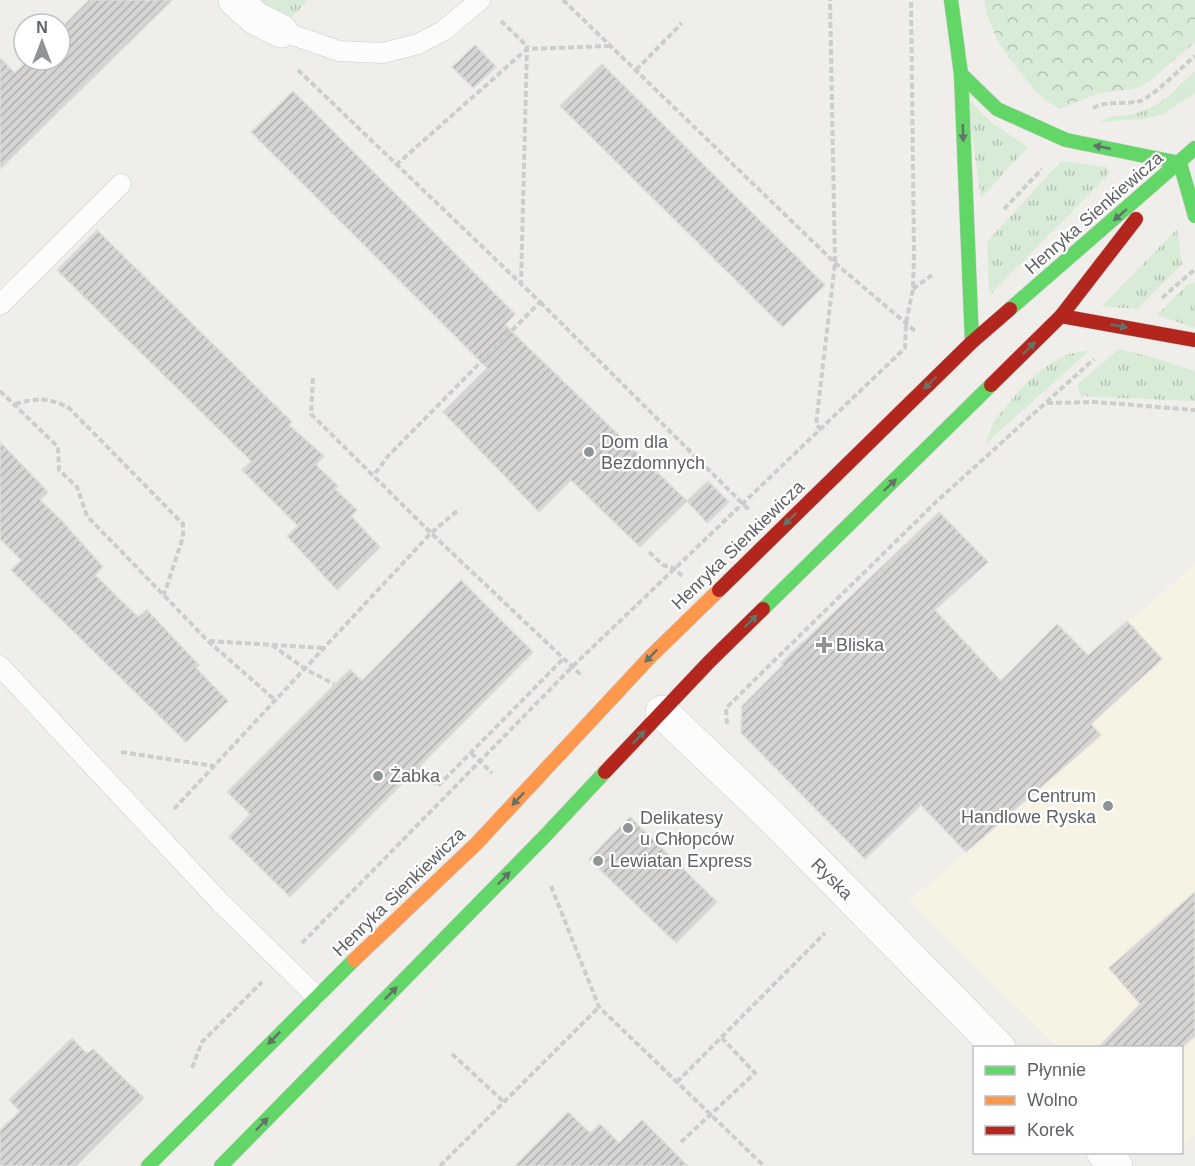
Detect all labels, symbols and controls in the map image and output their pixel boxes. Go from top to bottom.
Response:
north arrow [12,12,72,72]
text: N [36,19,48,36]
one-way arrow [958,123,968,142]
one-way arrow [1092,142,1111,151]
street label: Henryka Sienkiewicza [1021,147,1168,278]
one-way arrow [1112,208,1128,221]
one-way arrow [1109,322,1128,331]
one-way arrow [1021,341,1035,355]
one-way arrow [923,376,937,390]
place label: Dom dla Bezdomnych [601,432,705,473]
marker: Dom dla Bezdomnych [582,445,596,459]
street label: Henryka Sienkiewicza [668,476,809,613]
one-way arrow [883,478,897,492]
one-way arrow [784,512,798,526]
one-way arrow [743,614,758,628]
place label: Bliska [836,635,885,655]
marker: Bliska [817,638,831,652]
one-way arrow [645,649,659,663]
one-way arrow [631,730,645,744]
place label: Żabka [390,766,441,786]
marker: Żabka [371,769,385,783]
place label: Centrum Handlowe Ryska [961,786,1097,827]
one-way arrow [511,791,525,806]
marker: Centrum Handlowe Ryska [1101,799,1115,813]
place label: Delikatesy u Chłopców [640,808,735,849]
marker: Delikatesy u Chłopców [621,821,635,835]
street label: Henryka Sienkiewicza [329,823,470,960]
place label: Lewiatan Express [610,851,752,871]
marker: Lewiatan Express [591,854,605,868]
street label: Ryska [807,854,857,904]
one-way arrow [497,871,511,886]
one-way arrow [383,986,397,1000]
one-way arrow [267,1031,282,1045]
legend [973,1046,1183,1154]
text: Płynnie [1027,1060,1086,1080]
text: Wolno [1027,1090,1078,1110]
one-way arrow [254,1118,268,1132]
text: Korek [1027,1120,1075,1140]

